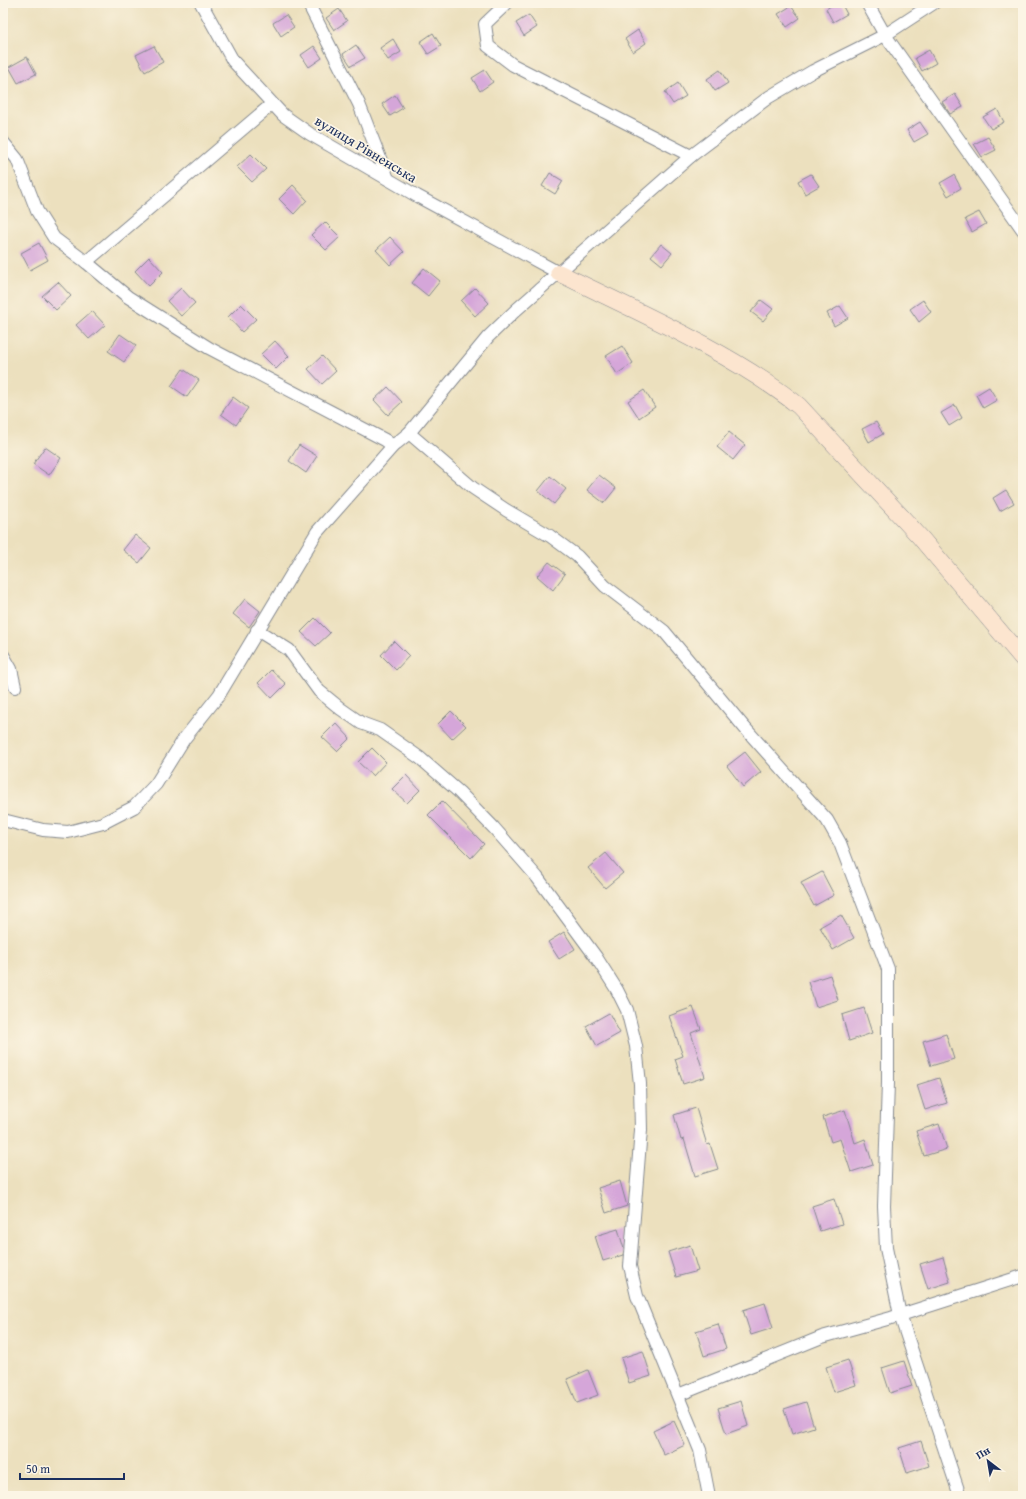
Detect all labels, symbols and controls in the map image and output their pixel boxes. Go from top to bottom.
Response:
street label: вулиця Рівненська [311,111,421,188]
north arrow [968,1441,1008,1481]
text: Пн [973,1442,993,1463]
scale bar [20,1455,124,1481]
text: 50 m [26,1460,50,1477]

